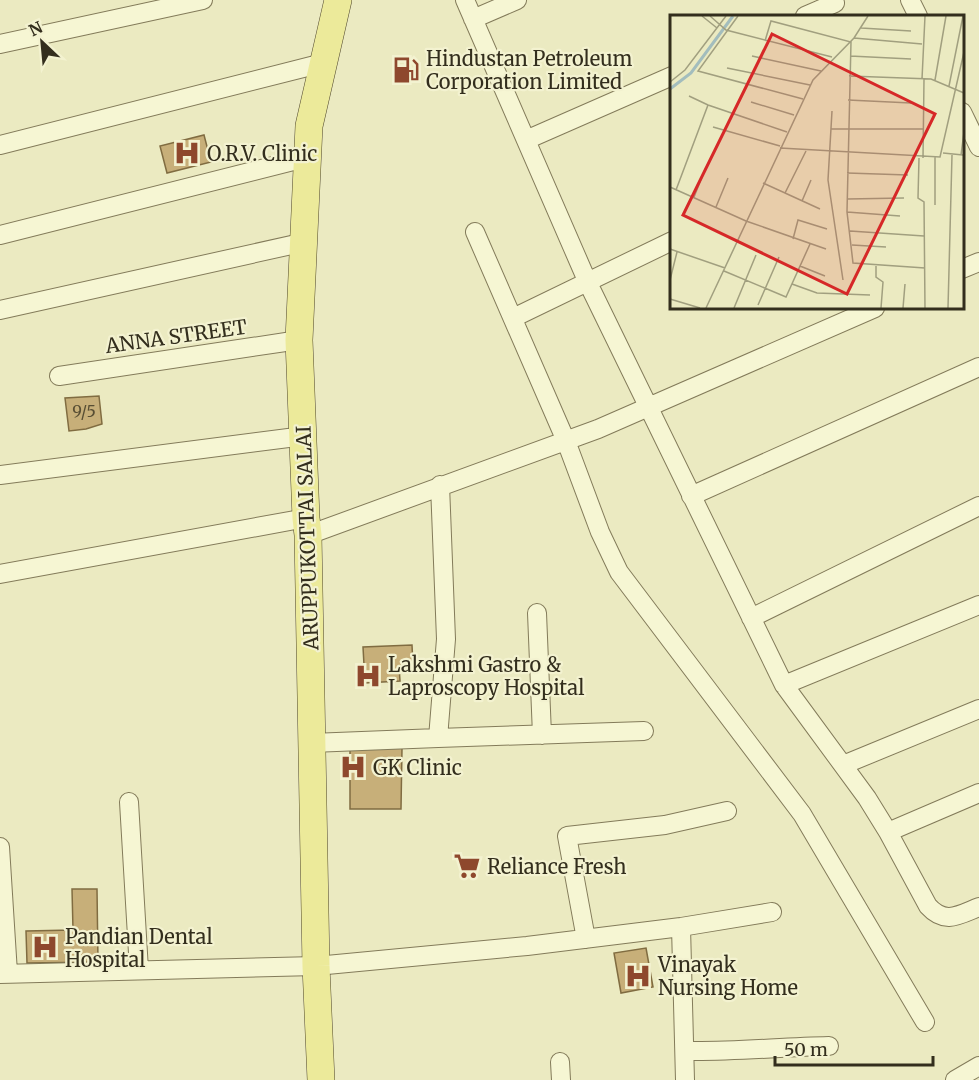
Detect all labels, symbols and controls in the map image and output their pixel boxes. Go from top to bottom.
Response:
north arrow [12,12,72,72]
inset map [670,15,964,309]
text: N [25,17,46,40]
place label: Hindustan Petroleum Corporation Limited [426,46,633,94]
fuel station icon: Hindustan Petroleum Corporation Limited [391,55,421,85]
hospital icon: O.R.V. Clinic [172,138,202,168]
place label: O.R.V. Clinic [207,141,317,166]
street label: ANNA STREET [103,314,248,358]
house number: 9/5 [72,401,96,421]
street label: ARUPPUKOTTAI SALAI [291,425,323,652]
place label: Lakshmi Gastro & Laproscopy Hospital [388,652,584,700]
hospital icon: Lakshmi Gastro & Laproscopy Hospital [353,661,383,691]
hospital icon: GK Clinic [338,752,368,782]
place label: GK Clinic [373,755,462,780]
supermarket icon: Reliance Fresh [452,851,482,881]
place label: Reliance Fresh [487,854,626,879]
place label: Pandian Dental Hospital [65,924,213,972]
hospital icon: Pandian Dental Hospital [30,932,60,962]
place label: Vinayak Nursing Home [657,952,798,1000]
hospital icon: Vinayak Nursing Home [623,961,653,991]
scale bar [775,1029,932,1067]
text: 50 m [784,1038,828,1061]

